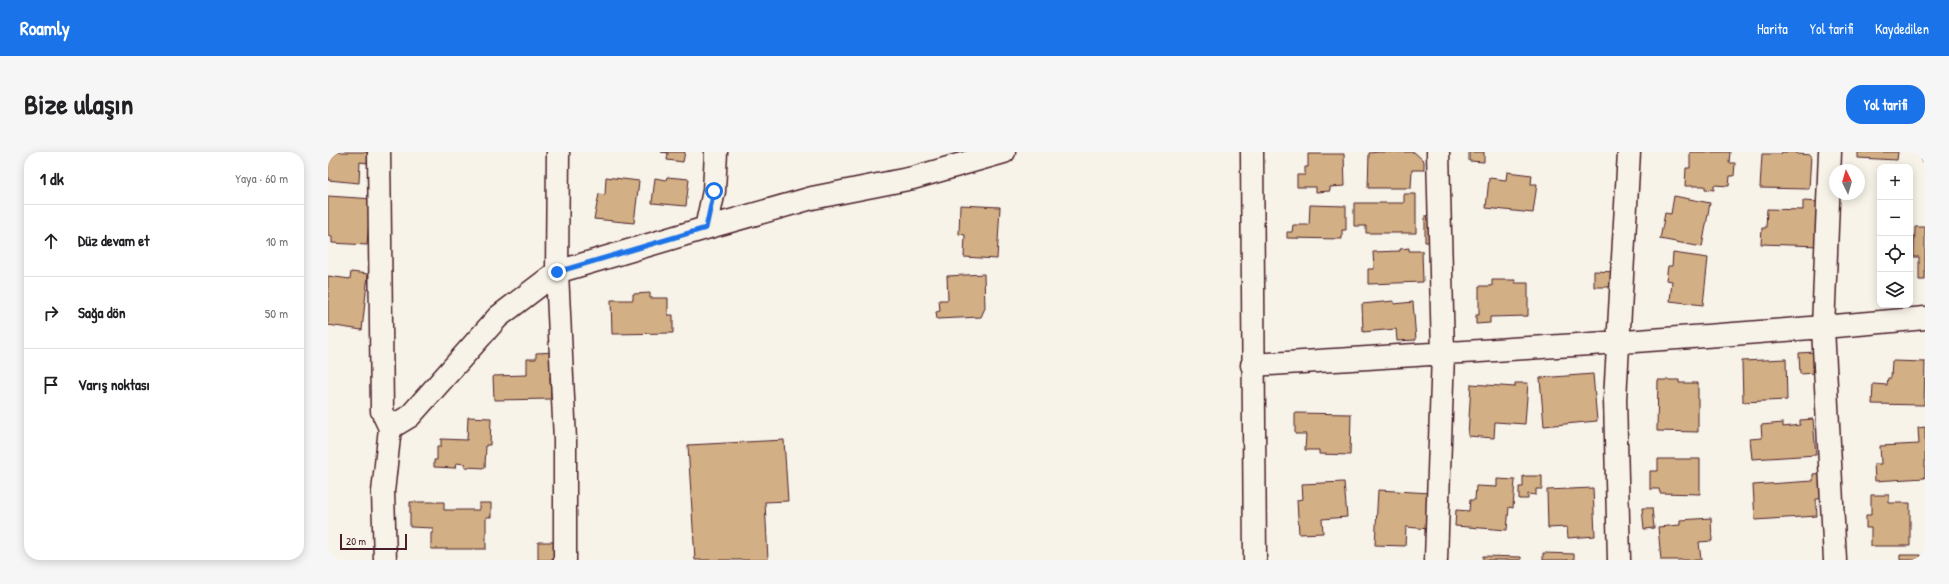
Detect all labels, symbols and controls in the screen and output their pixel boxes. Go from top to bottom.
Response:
text: Roamly [20,15,70,41]
text: Harita [1757,19,1788,38]
text: Yol tarifi [1810,19,1853,38]
text: Kaydedilen [1875,19,1929,38]
text: Bize ulaşın [24,85,133,123]
button: Yol tarifi [1846,85,1925,124]
north arrow [1829,164,1865,200]
map controls [1877,164,1913,308]
button: + [1877,164,1913,200]
text: 1 dk [40,167,64,190]
text: Yaya · 60 m [235,169,288,187]
route start [705,182,723,200]
button: − [1877,200,1913,236]
icon: ahead [40,230,62,252]
text: Düz devam et [78,230,149,251]
text: 10 m [266,232,288,250]
button: locate [1877,236,1913,272]
route end [548,263,566,281]
button: layers [1877,272,1913,308]
icon: right [40,302,62,324]
text: Sağa dön [78,302,125,323]
text: 50 m [265,304,288,322]
icon: arrive [40,374,62,396]
text: Varış noktası [78,374,150,395]
scale bar [340,532,407,551]
text: 20 m [346,534,366,548]

